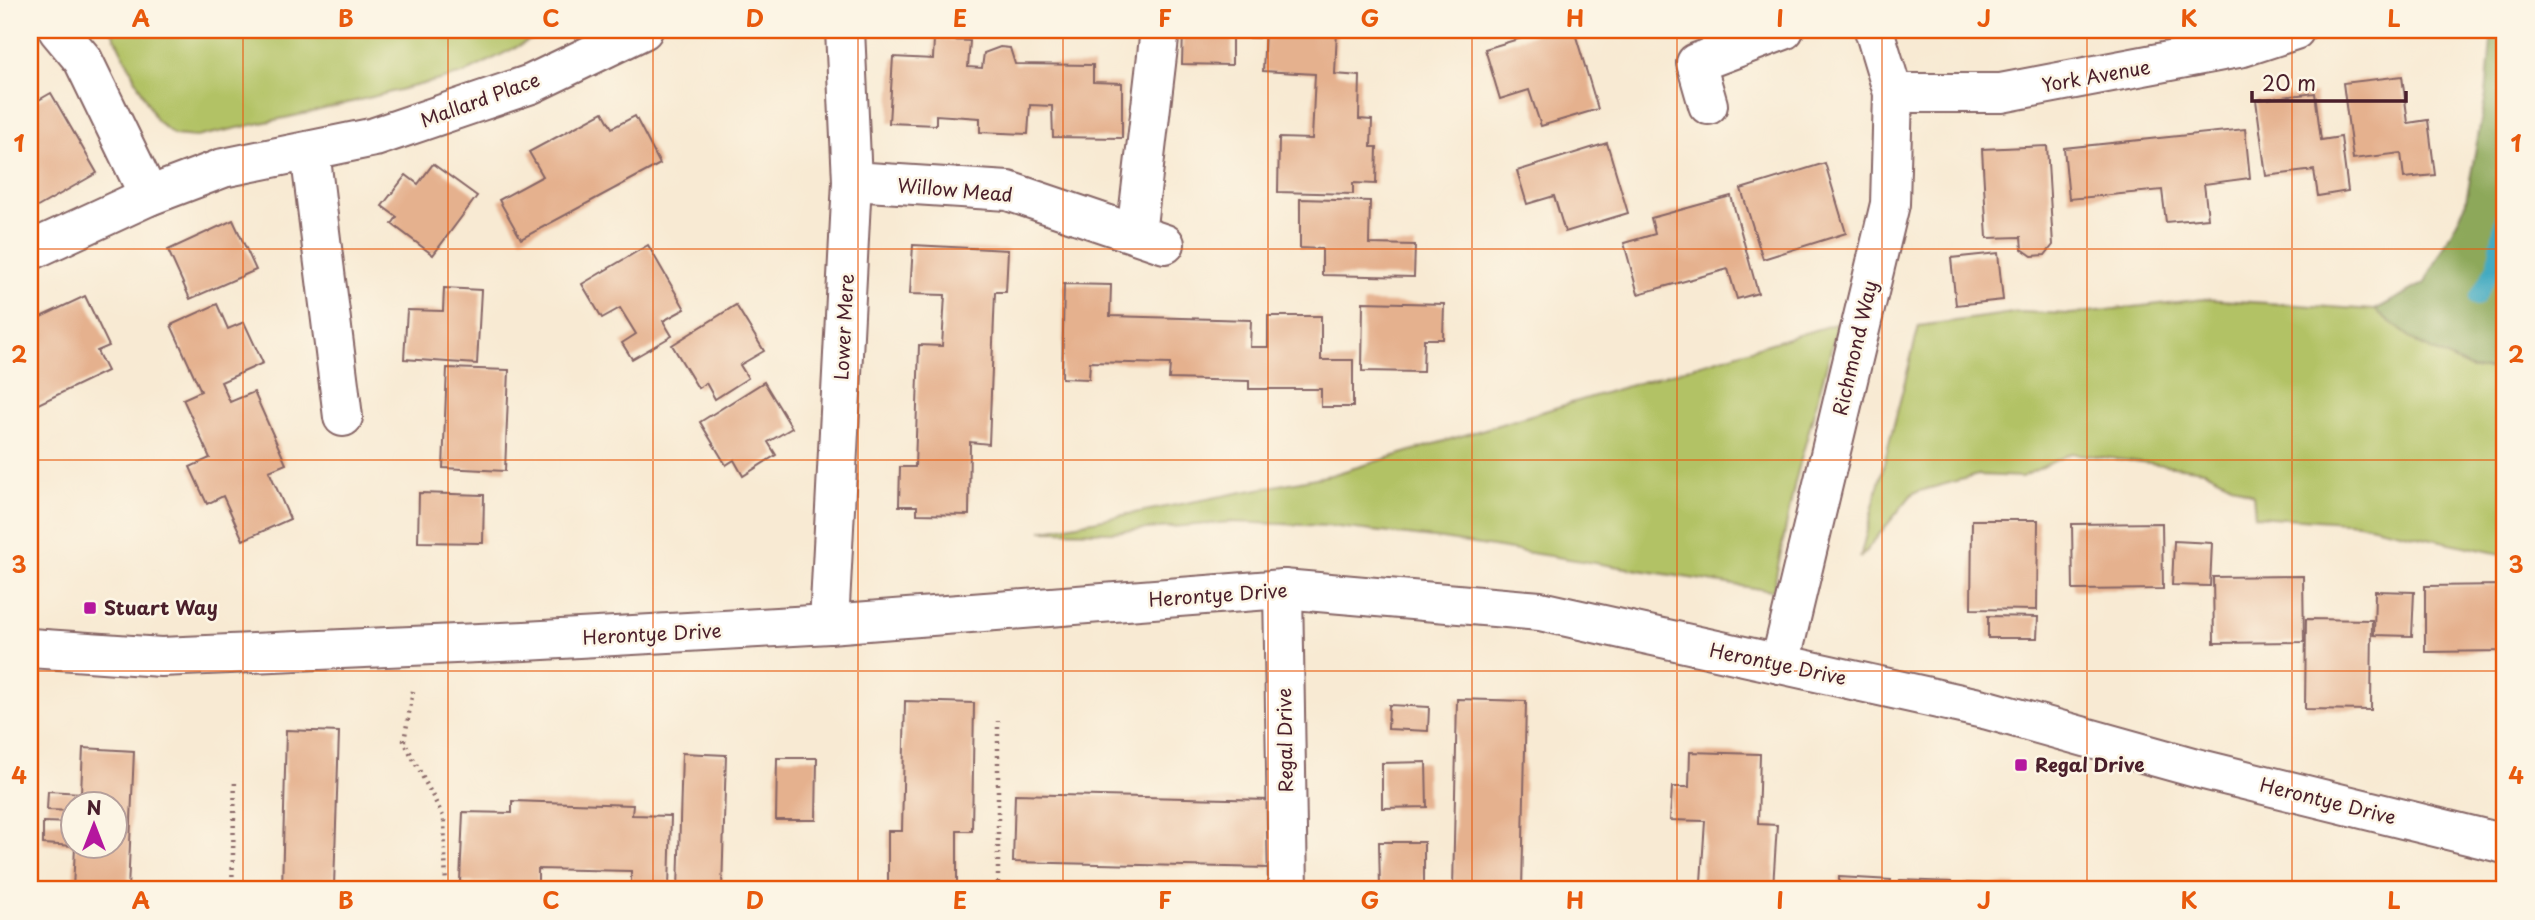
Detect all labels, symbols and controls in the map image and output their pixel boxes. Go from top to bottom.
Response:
text: A [132,0,150,35]
text: B [338,0,354,35]
text: C [542,0,560,35]
text: D [746,0,764,35]
text: E [953,0,967,35]
text: F [1158,0,1172,35]
text: G [1361,0,1379,35]
text: H [1566,0,1584,35]
text: I [1776,0,1784,35]
text: J [1977,0,1991,35]
text: K [2181,0,2198,35]
text: L [2387,0,2401,35]
street label: York Avenue [2039,52,2152,98]
scale bar [2252,60,2406,104]
street label: Mallard Place [416,65,543,134]
text: 20 m [2262,66,2316,98]
text: 1 [14,125,25,160]
text: 1 [2511,125,2522,160]
street label: Willow Mead [896,170,1014,208]
street label: Lower Mere [826,273,860,381]
street label: Richmond Way [1825,277,1883,418]
text: 2 [11,336,27,371]
text: 2 [2508,336,2524,371]
text: 3 [11,546,27,581]
text: 3 [2508,546,2524,581]
street label: Herontye Drive [1148,575,1288,613]
place label: Stuart Way [104,593,218,621]
marker: Stuart Way [82,600,98,616]
street label: Herontye Drive [582,615,722,651]
street label: Herontye Drive [1707,635,1849,691]
street label: Regal Drive [1269,687,1299,793]
place label: Regal Drive [2035,750,2144,778]
text: 4 [11,757,27,792]
marker: Regal Drive [2013,757,2029,773]
text: 4 [2508,757,2524,792]
street label: Herontye Drive [2257,770,2399,830]
north arrow [60,790,130,860]
text: N [86,793,102,821]
text: A [132,882,150,917]
text: B [338,882,354,917]
text: C [542,882,560,917]
text: D [746,882,764,917]
text: E [953,882,967,917]
text: F [1158,882,1172,917]
text: G [1361,882,1379,917]
text: H [1566,882,1584,917]
text: I [1776,882,1784,917]
text: J [1977,882,1991,917]
text: K [2181,882,2198,917]
text: L [2387,882,2401,917]

